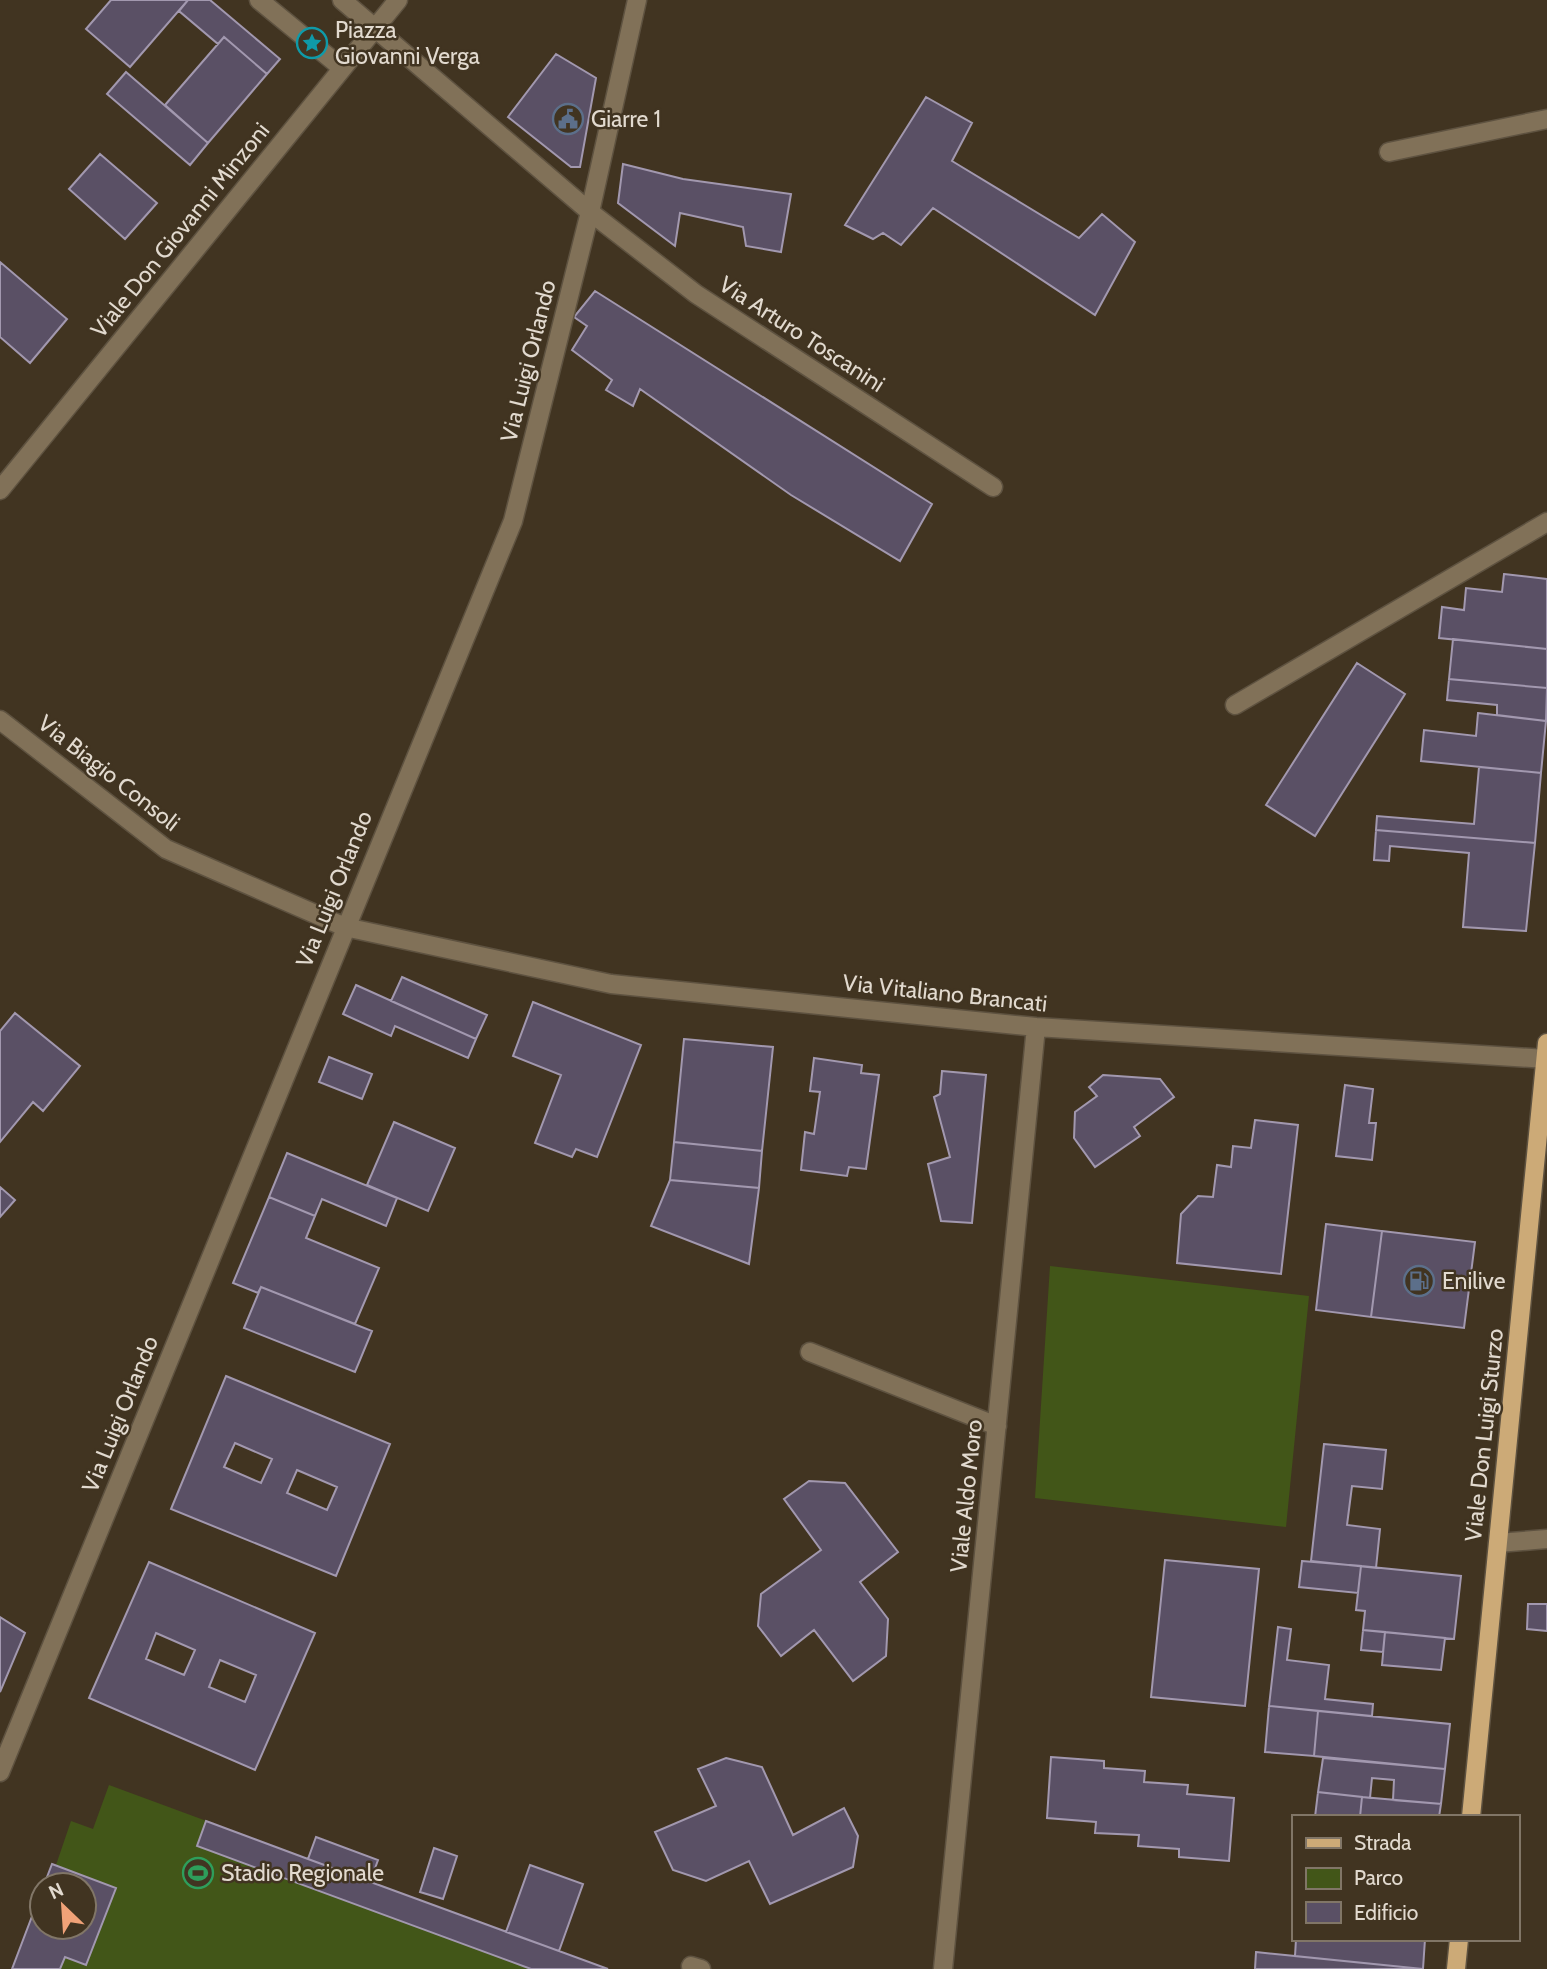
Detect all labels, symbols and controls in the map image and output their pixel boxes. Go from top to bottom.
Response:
place label: Piazza Giovanni Verga [335,16,480,70]
place icon: Piazza Giovanni Verga [295,26,329,60]
public building icon: Giarre 1 [551,102,585,136]
place label: Giarre 1 [591,105,661,133]
street label: Viale Don Giovanni Minzoni [85,117,275,343]
street label: Via Arturo Toscanini [714,270,890,398]
street label: Via Luigi Orlando [494,277,562,445]
street label: Via Biagio Consoli [33,709,185,837]
street label: Via Luigi Orlando [290,807,378,971]
street label: Via Vitaliano Brancati [841,968,1049,1018]
fuel station icon: Enilive [1402,1264,1436,1298]
place label: Enilive [1442,1267,1506,1295]
street label: Viale Don Luigi Sturzo [1459,1327,1509,1543]
street label: Via Luigi Orlando [76,1332,164,1496]
street label: Viale Aldo Moro [944,1418,988,1574]
legend [1292,1815,1519,1941]
text: Strada [1354,1830,1411,1855]
sports icon: Stadio Regionale [181,1856,215,1890]
place label: Stadio Regionale [221,1859,384,1887]
text: Parco [1354,1865,1403,1890]
north arrow [28,1871,98,1941]
text: N [45,1878,67,1904]
text: Edificio [1354,1900,1418,1925]

